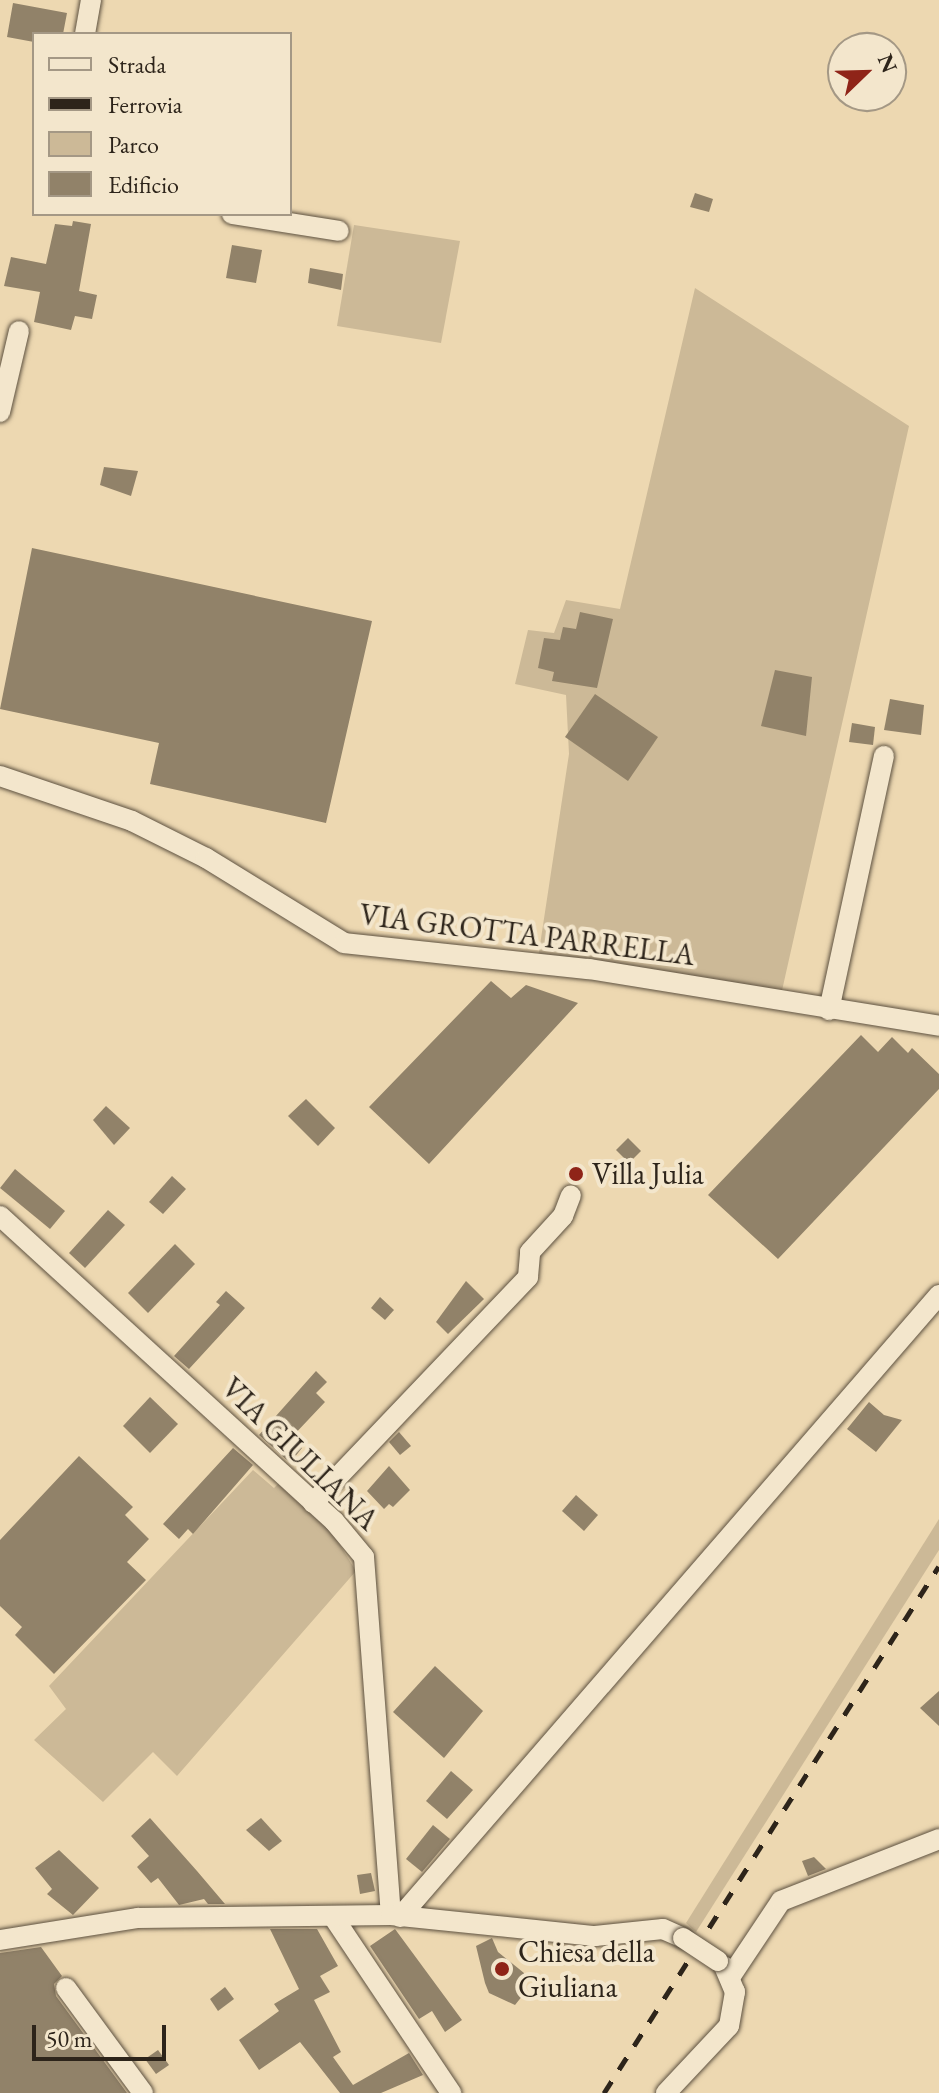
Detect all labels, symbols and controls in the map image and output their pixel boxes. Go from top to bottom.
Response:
legend [32,32,292,216]
north arrow [827,32,907,112]
text: Strada [108,49,166,80]
text: N [871,49,905,77]
text: Ferrovia [108,89,182,120]
text: Parco [108,129,159,160]
text: Edificio [108,169,179,200]
street label: VIA GROTTA PARRELLA [357,897,697,973]
place label: Villa Julia [592,1156,704,1192]
marker: Villa Julia [567,1165,585,1183]
street label: VIA GIULIANA [214,1370,386,1538]
place label: Chiesa della Giuliana [518,1934,655,2004]
marker: Chiesa della Giuliana [493,1960,511,1978]
scale bar [36,2009,170,2059]
text: 50 m [46,2023,93,2054]

